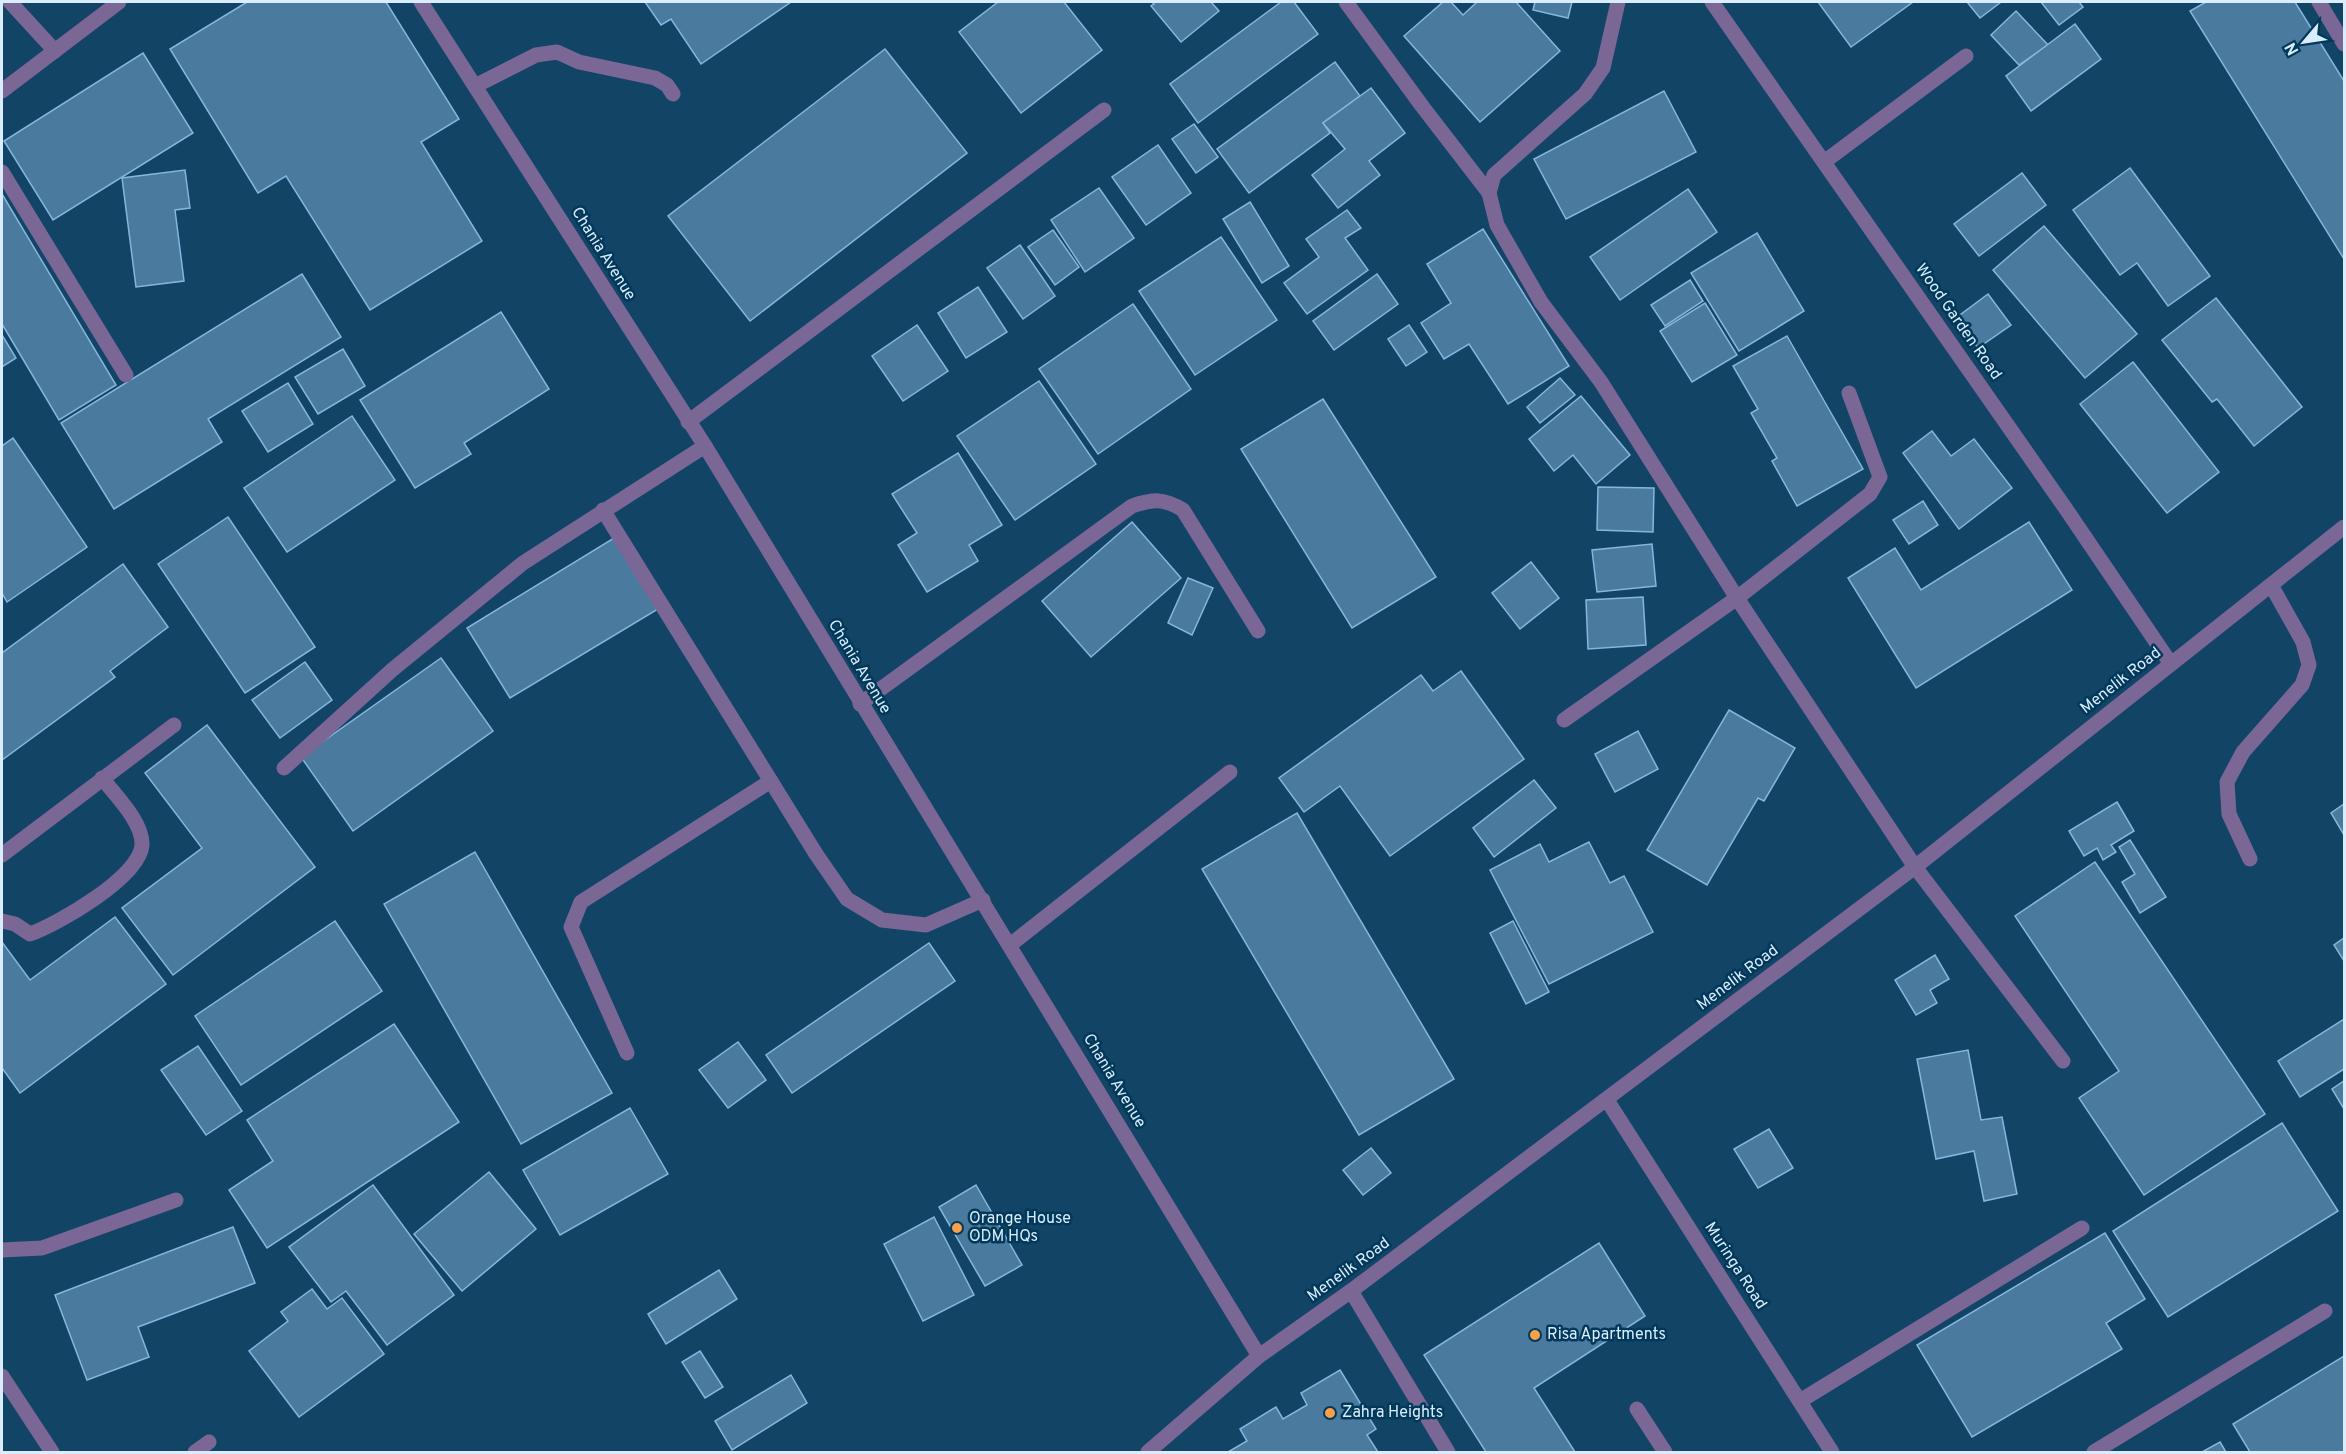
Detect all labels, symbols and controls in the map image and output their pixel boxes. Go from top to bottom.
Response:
north arrow [2274,12,2334,72]
text: N [2281,38,2304,58]
street label: Chania Avenue [566,204,640,304]
street label: Wood Garden Road [1910,260,2006,384]
street label: Chania Avenue [823,616,895,718]
street label: Menelik Road [2077,643,2165,719]
street label: Menelik Road [1693,941,1783,1015]
street label: Chania Avenue [1078,1030,1150,1132]
place label: Orange House ODM HQs [969,1209,1071,1247]
street label: Muringa Road [1699,1219,1771,1313]
marker: Orange House ODM HQs [950,1221,964,1235]
street label: Menelik Road [1304,1233,1394,1307]
place label: Risa Apartments [1547,1325,1666,1345]
marker: Risa Apartments [1528,1328,1542,1342]
place label: Zahra Heights [1342,1403,1443,1423]
marker: Zahra Heights [1323,1406,1337,1420]

